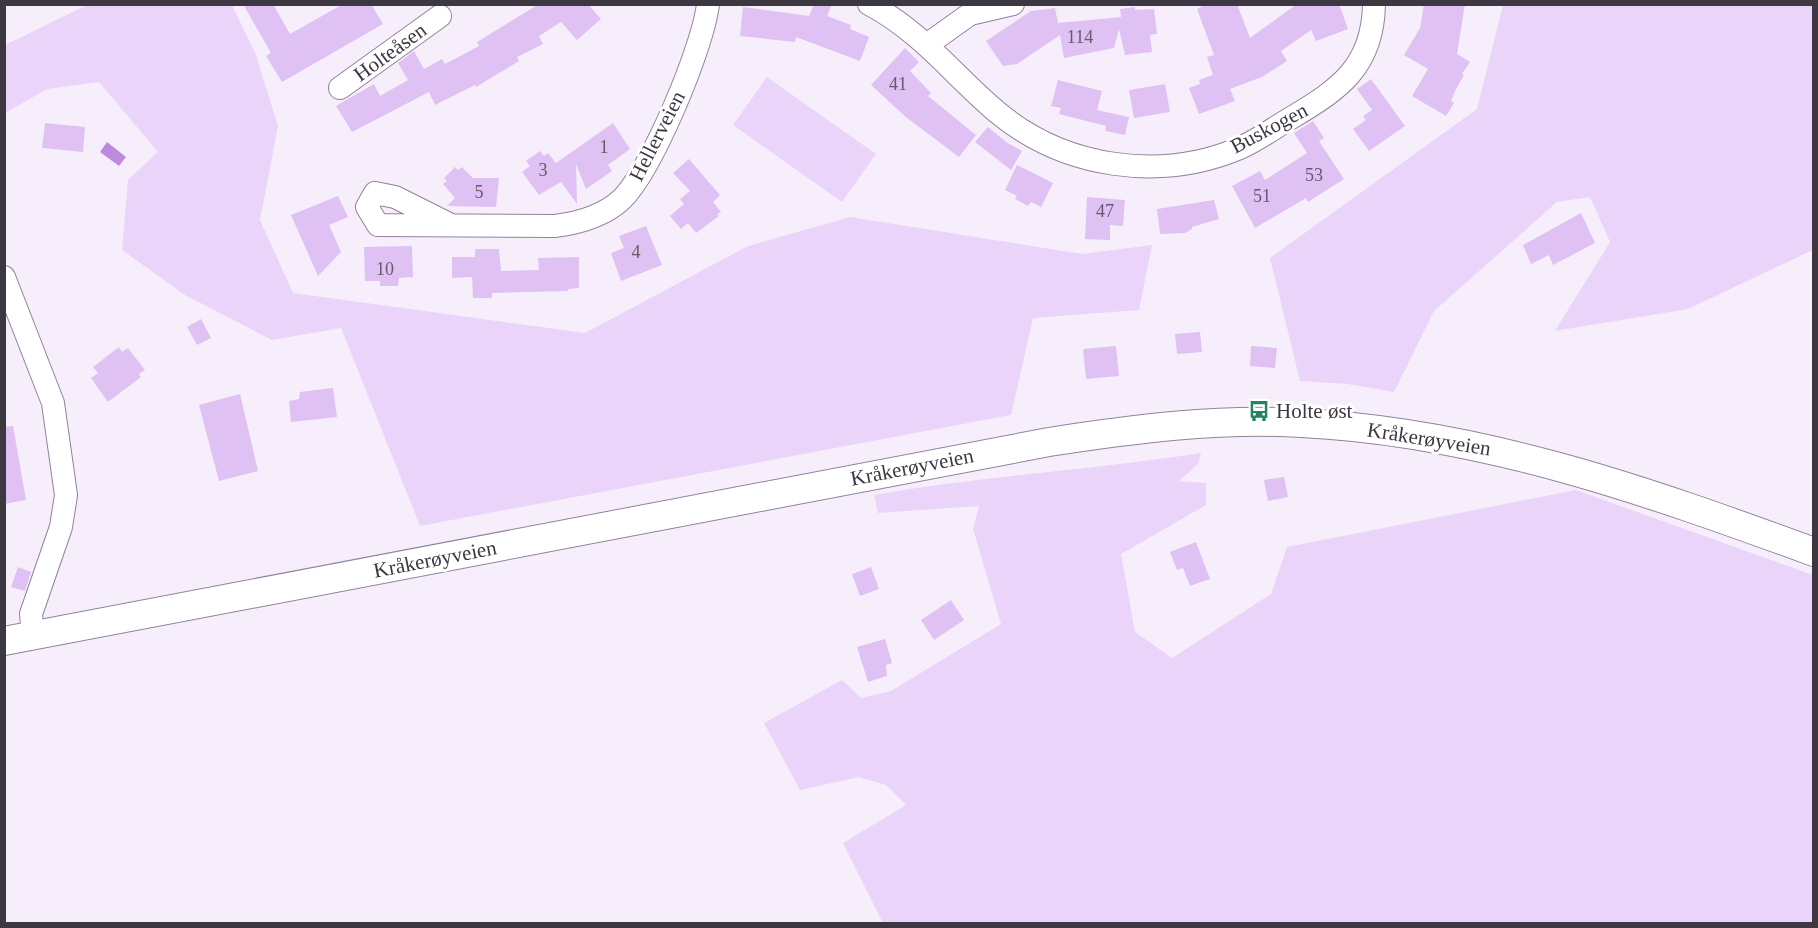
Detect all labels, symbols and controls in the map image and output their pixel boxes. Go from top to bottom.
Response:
street label: Holteåsen [349,17,431,86]
house number: 114 [1067,27,1093,47]
house number: 41 [889,74,907,94]
street label: Hellerveien [624,86,690,185]
street label: Buskogen [1226,97,1312,158]
house number: 1 [600,137,609,157]
house number: 3 [539,160,548,180]
house number: 53 [1305,165,1323,185]
house number: 5 [475,182,484,202]
house number: 51 [1253,186,1271,206]
house number: 47 [1096,201,1114,221]
house number: 4 [632,242,641,262]
house number: 10 [376,259,394,279]
bus stop icon: Holte øst [1247,399,1271,423]
place label: Holte øst [1276,399,1353,423]
street label: Kråkerøyveien [1366,417,1493,461]
street label: Kråkerøyveien [848,443,976,491]
street label: Kråkerøyveien [371,535,499,583]

